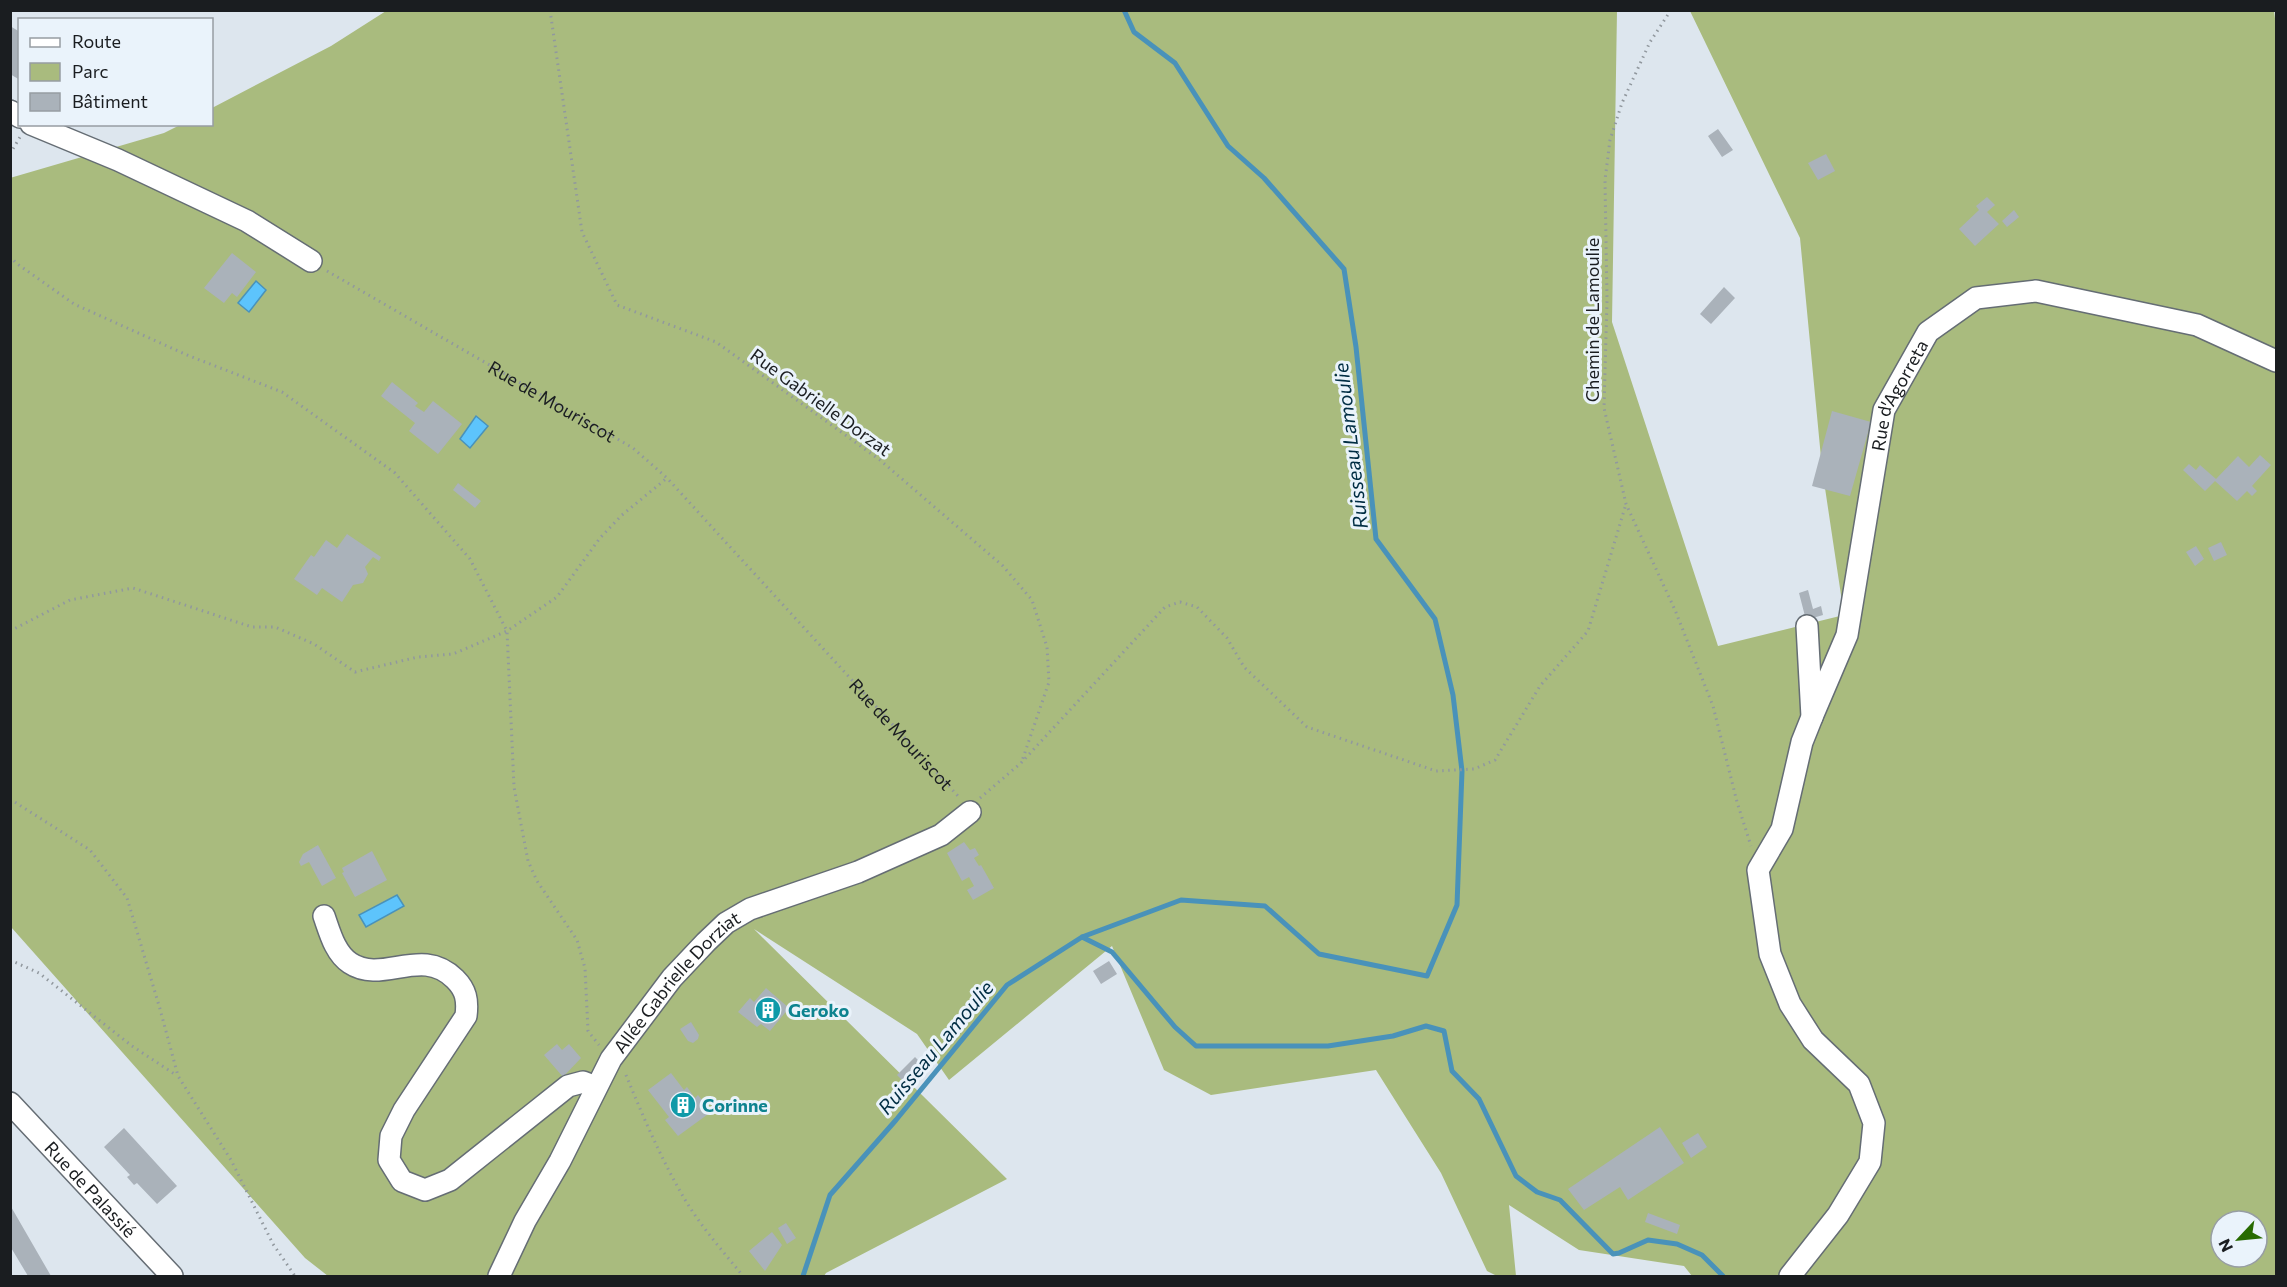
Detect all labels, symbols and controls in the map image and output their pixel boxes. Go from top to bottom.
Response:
legend [18,18,213,126]
text: Route [72,30,121,52]
text: Parc [72,60,109,82]
text: Bâtiment [72,90,148,112]
street label: Chemin de Lamoulie [1581,238,1603,402]
street label: Rue d'Agorreta [1866,336,1932,453]
street label: Rue Gabrielle Dorzat [746,344,896,460]
street label: Rue de Mouriscot [485,356,620,447]
water label: Ruisseau Lamoulie [1328,361,1372,530]
street label: Rue de Mouriscot [845,674,958,794]
street label: Allée Gabrielle Dorziat [609,906,744,1057]
water label: Ruisseau Lamoulie [872,975,998,1119]
building icon: Geroko [753,995,783,1025]
place label: Geroko [788,999,849,1021]
building icon: Corinne [668,1090,698,1120]
place label: Corinne [702,1094,768,1116]
street label: Rue de Palassié [40,1137,141,1242]
north arrow [2209,1209,2269,1269]
text: N [2214,1236,2236,1255]

